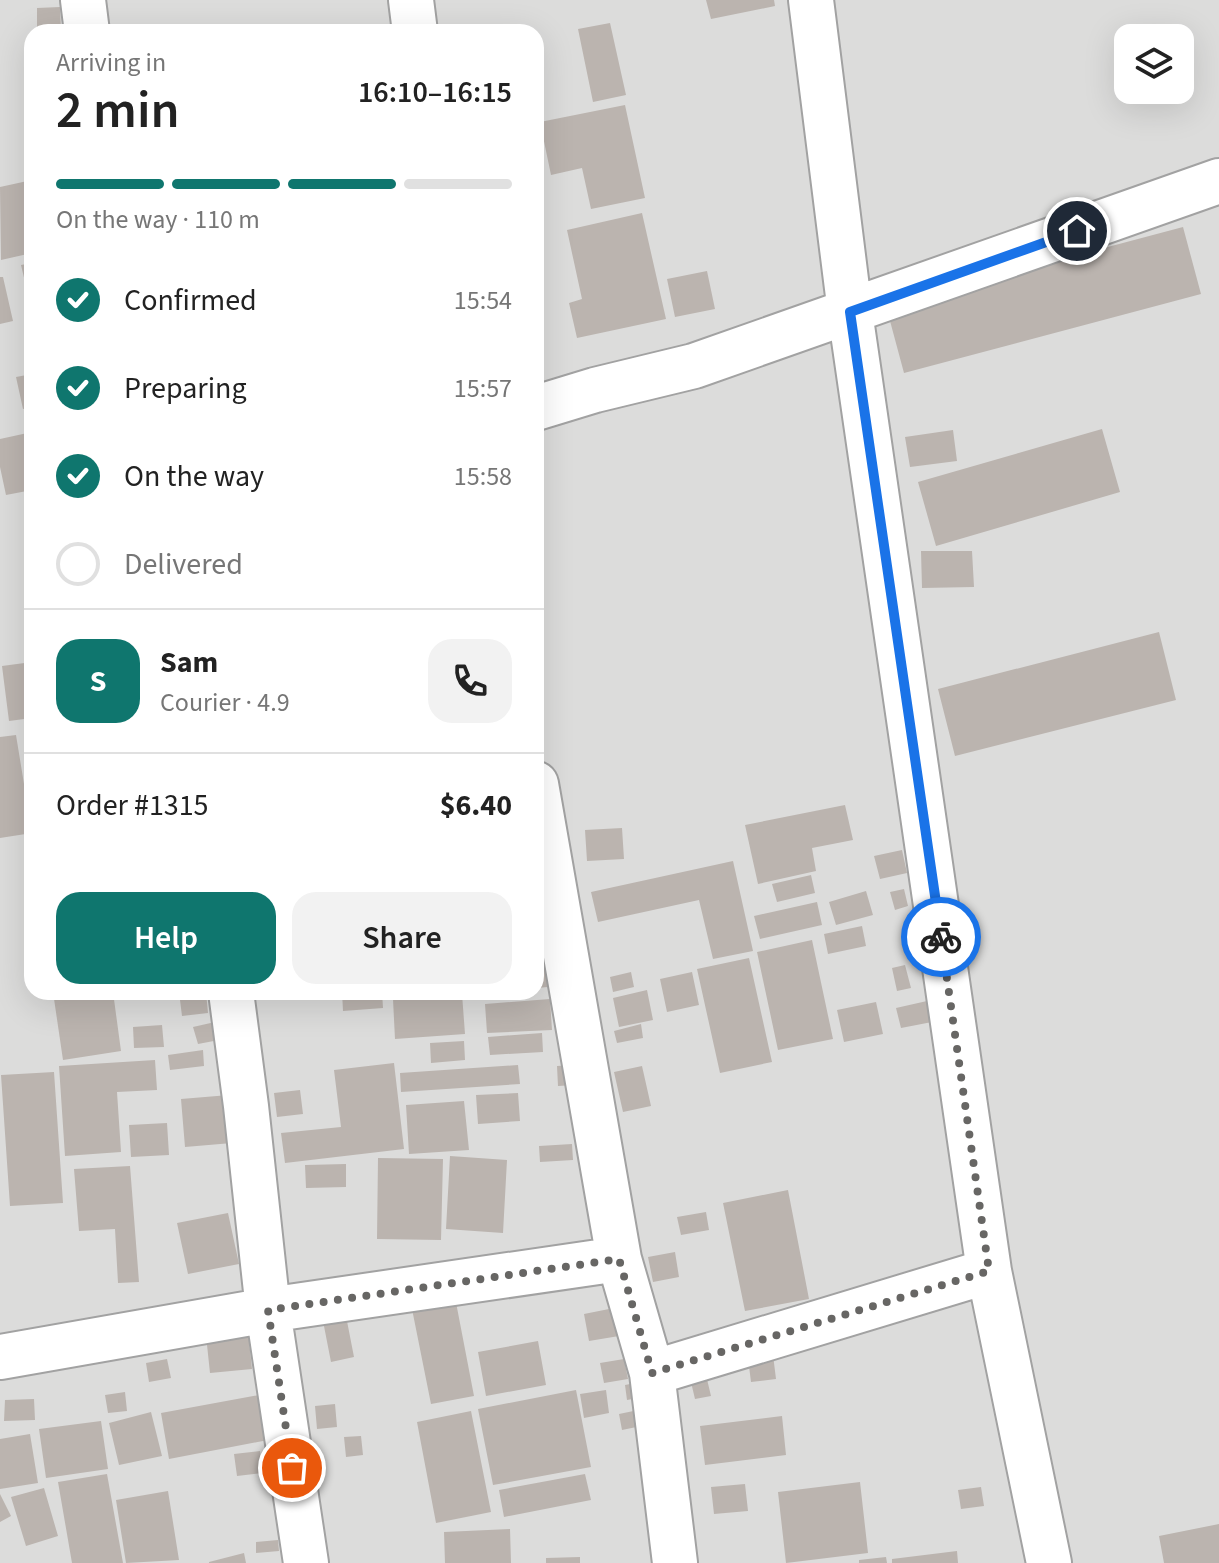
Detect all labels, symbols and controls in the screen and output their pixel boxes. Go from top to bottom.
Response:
map controls [1114,24,1194,104]
button: layers [1114,24,1194,104]
text: Arriving in [56,44,166,81]
text: 16:10–16:15 [358,71,512,114]
text: 2 min [56,74,180,148]
pin [1043,197,1111,265]
text: On the way · 110 m [56,201,260,238]
icon: home [1055,209,1099,253]
icon: check [56,278,100,322]
text: Confirmed [124,279,257,322]
text: 15:54 [454,282,512,319]
icon: check [56,366,100,410]
text: Preparing [124,367,247,410]
text: 15:57 [454,370,512,407]
icon: check [56,454,100,498]
text: On the way [124,455,264,498]
text: 15:58 [454,458,512,495]
text: Delivered [124,543,243,586]
button: phone [428,639,512,723]
text: Sam [160,641,218,684]
text: S [90,660,106,703]
text: Courier · 4.9 [160,684,290,721]
text: Order #1315 [56,784,209,827]
text: $6.40 [440,784,512,827]
button: Help [56,892,276,984]
button: Share [292,892,512,984]
courier [901,897,981,977]
icon: bike [919,915,963,959]
pin [258,1434,326,1502]
icon: bag [270,1446,314,1490]

